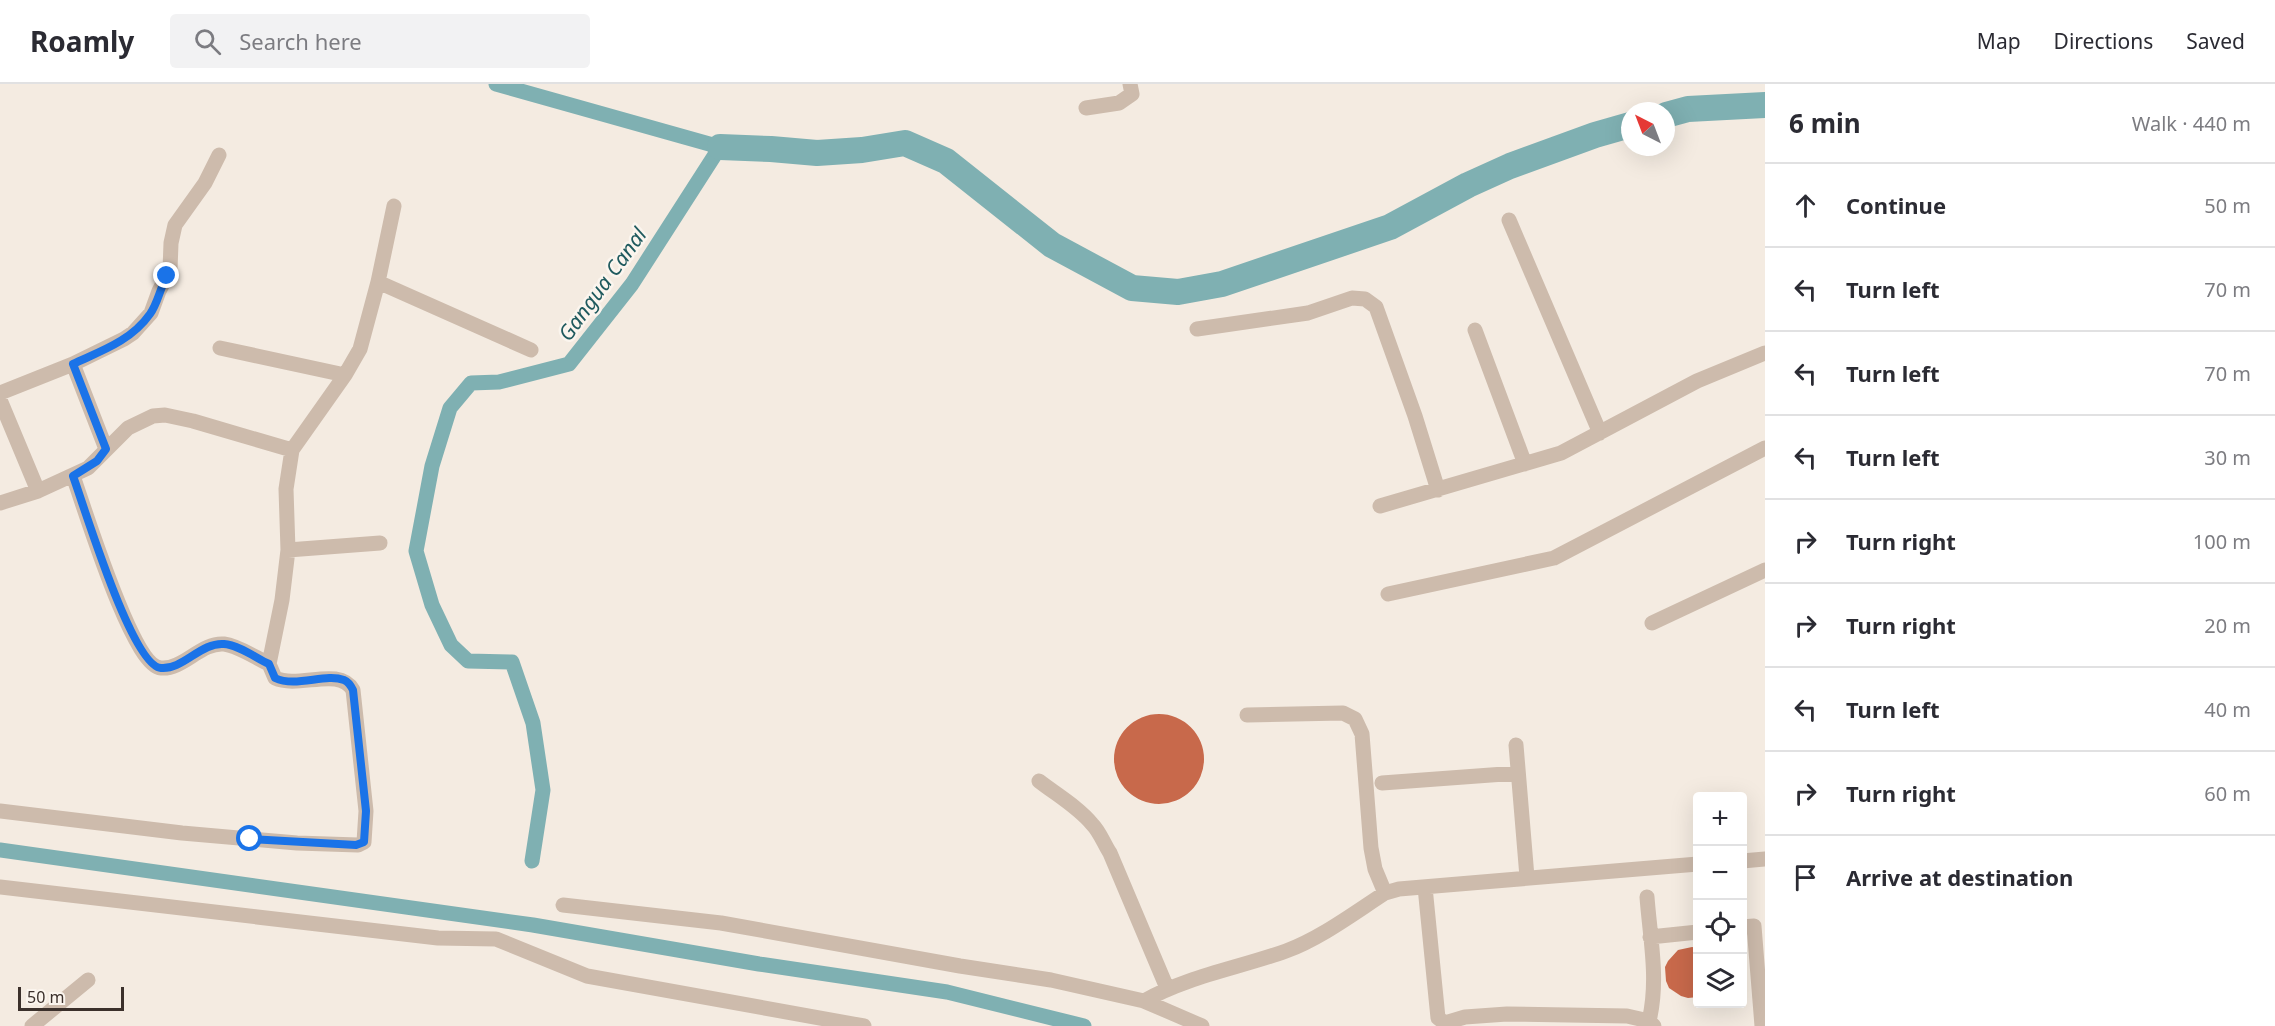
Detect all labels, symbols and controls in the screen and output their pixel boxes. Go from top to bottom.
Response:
search box [170,14,590,68]
text: Roamly [30,22,134,60]
icon: search [191,25,224,58]
text: Search here [239,26,362,56]
text: Map [1977,27,2021,55]
text: Directions [2054,27,2153,55]
text: Saved [2186,27,2245,55]
north arrow [1621,102,1675,156]
text: 6 min [1789,105,1861,141]
text: Walk · 440 m [2132,110,2251,137]
icon: ahead [1789,189,1822,222]
text: Continue [1846,190,1946,220]
text: 50 m [2204,192,2251,219]
water label: Gangua Canal [551,221,653,346]
route end [153,262,179,288]
icon: left [1789,273,1822,306]
text: Turn left [1846,274,1940,304]
text: 70 m [2204,276,2251,303]
icon: left [1789,357,1822,390]
text: Turn left [1846,358,1940,388]
text: 70 m [2204,360,2251,387]
icon: left [1789,441,1822,474]
text: Turn left [1846,442,1940,472]
text: 30 m [2204,444,2251,471]
icon: right [1789,525,1822,558]
text: Turn right [1846,526,1956,556]
text: 100 m [2193,528,2251,555]
icon: right [1789,609,1822,642]
text: Turn right [1846,610,1956,640]
text: 20 m [2204,612,2251,639]
icon: left [1789,693,1822,726]
text: Turn left [1846,694,1940,724]
text: 40 m [2204,696,2251,723]
icon: right [1789,777,1822,810]
text: Turn right [1846,778,1956,808]
text: 60 m [2204,780,2251,807]
map controls [1693,792,1747,1008]
button: + [1693,792,1747,846]
route start [236,825,262,851]
button: − [1693,846,1747,900]
icon: arrive [1789,861,1822,894]
text: Arrive at destination [1846,862,2073,892]
button: locate [1693,900,1747,954]
button: layers [1693,954,1747,1008]
scale bar [18,984,124,1012]
text: 50 m [27,986,64,1008]

